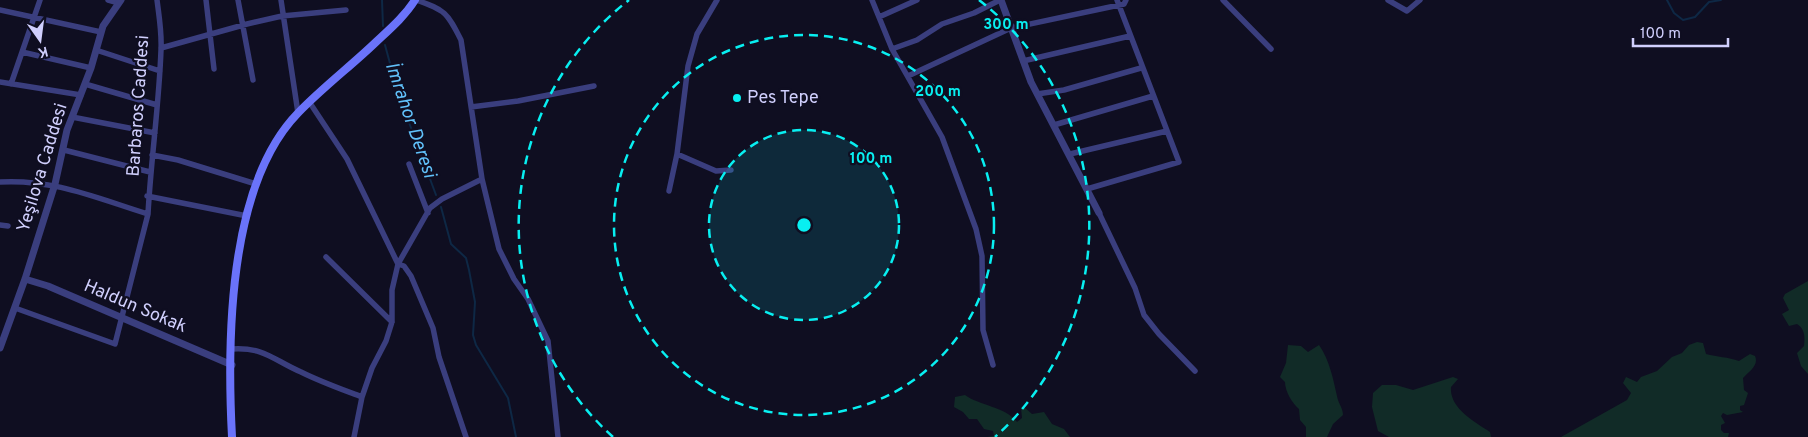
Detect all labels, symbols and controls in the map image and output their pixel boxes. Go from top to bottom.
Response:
north arrow [15,15,65,65]
scale bar [1633,15,1728,47]
text: 300 m [983,16,1029,35]
text: 100 m [1640,25,1681,44]
street label: Barbaros Caddesi [123,34,155,178]
text: K [36,42,50,61]
water label: İmrahor Deresi [379,59,442,182]
text: 200 m [915,83,961,102]
place label: Pes Tepe [747,87,819,110]
marker: Pes Tepe [731,92,743,104]
street label: Yeşilova Caddesi [12,101,74,235]
text: 100 m [850,150,892,169]
centre of rings [795,216,813,234]
street label: Haldun Sokak [80,275,190,339]

